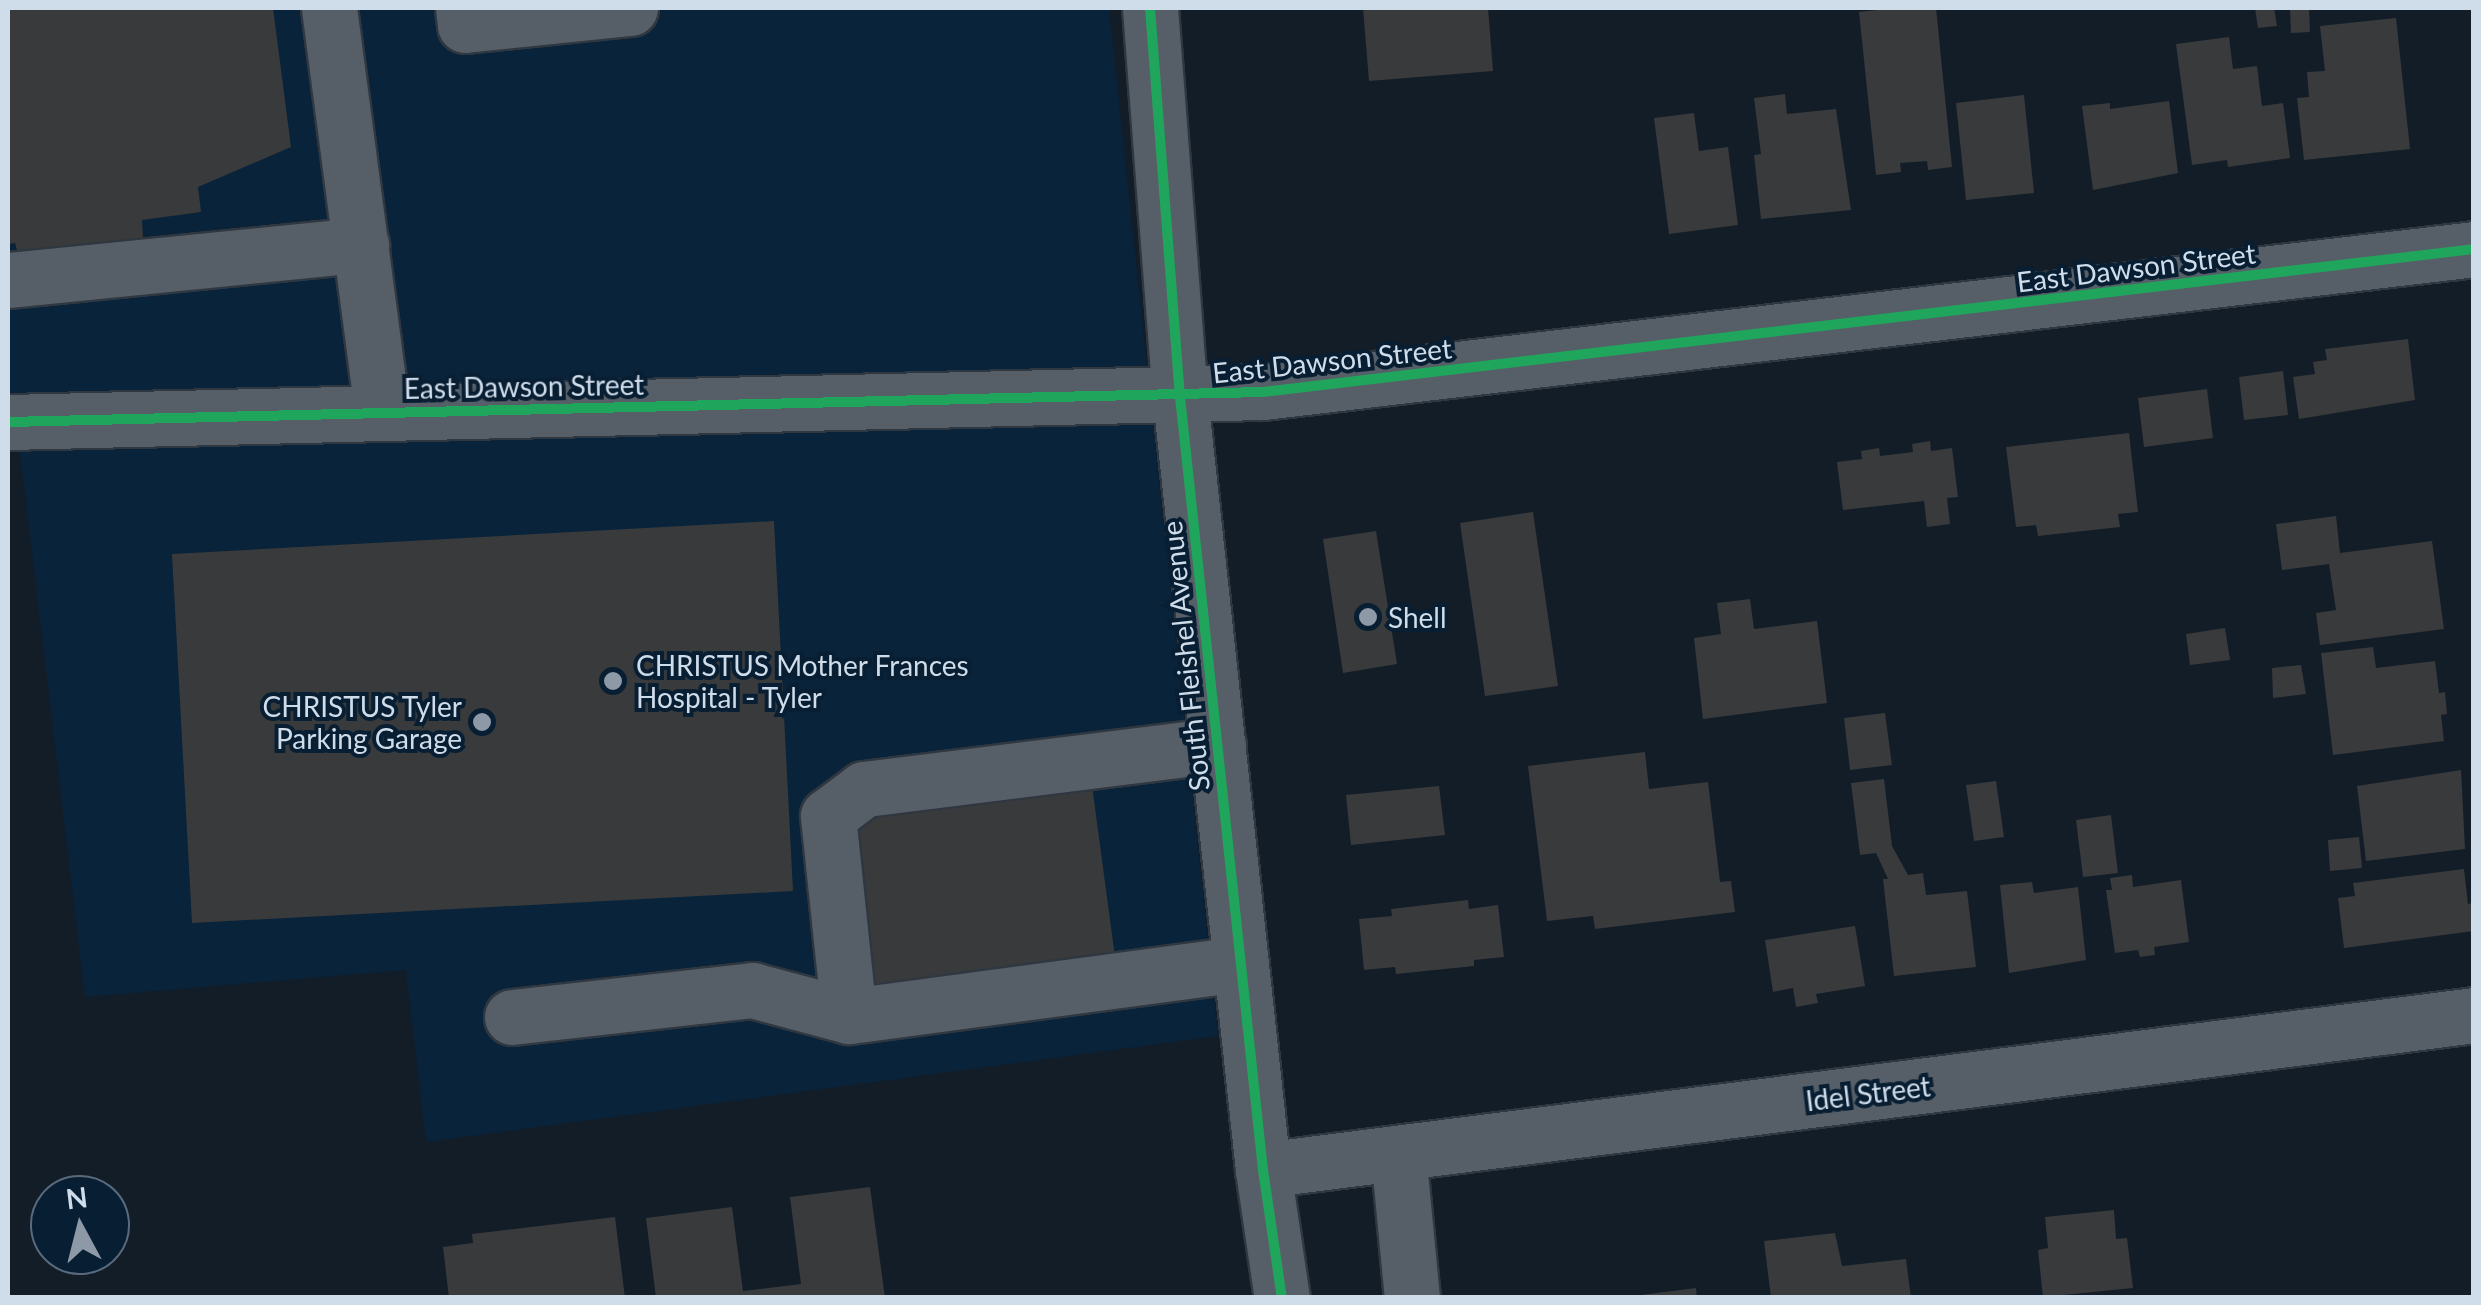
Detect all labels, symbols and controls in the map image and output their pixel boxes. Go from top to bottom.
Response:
street label: East Dawson Street [2015,236,2257,298]
street label: East Dawson Street [1211,331,1453,389]
street label: East Dawson Street [404,367,644,405]
street label: South Fleishel Avenue [1154,519,1216,793]
place label: Shell [1388,600,1447,634]
marker: Shell [1357,606,1379,628]
place label: CHRISTUS Mother Frances Hospital - Tyler [636,648,969,714]
marker: CHRISTUS Mother Frances Hospital - Tyler [600,668,626,694]
place label: CHRISTUS Tyler Parking Garage [262,689,462,755]
marker: CHRISTUS Tyler Parking Garage [471,711,493,733]
street label: Idel Street [1804,1069,1932,1117]
north arrow [30,1175,130,1275]
text: N [64,1179,89,1215]

